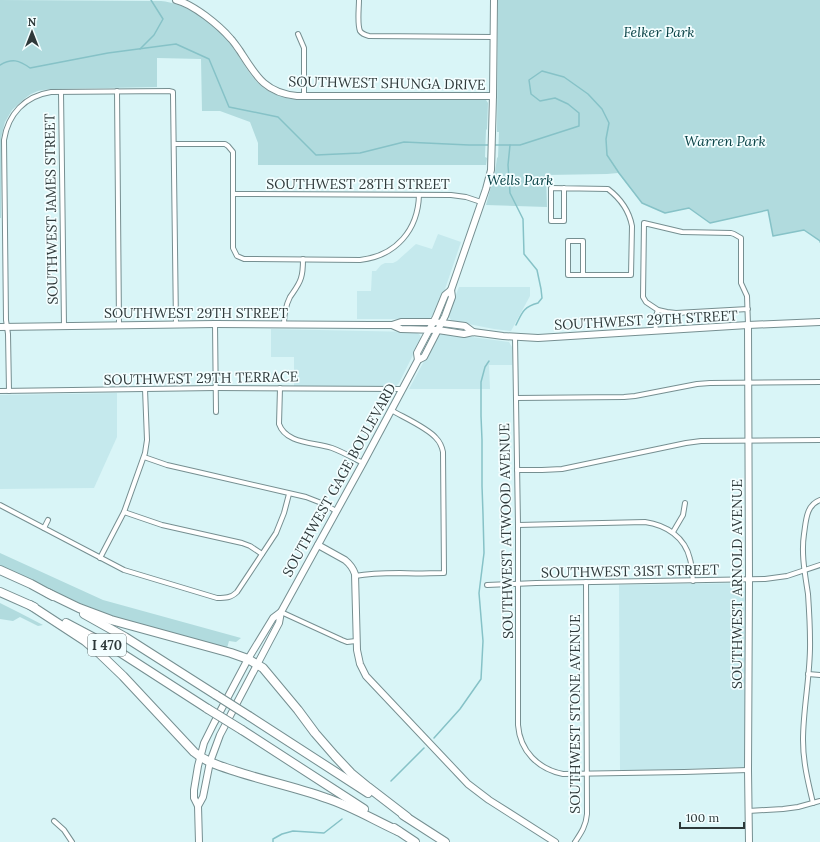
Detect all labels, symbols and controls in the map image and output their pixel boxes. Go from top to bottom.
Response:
north arrow [12,12,52,52]
text: N [28,15,37,29]
park label: Felker Park [623,23,695,41]
street label: SOUTHWEST SHUNGA DRIVE [288,72,486,94]
street label: SOUTHWEST JAMES STREET [40,113,62,305]
park label: Warren Park [684,132,766,150]
park label: Wells Park [487,171,553,189]
street label: SOUTHWEST 28TH STREET [266,175,450,193]
street label: SOUTHWEST 29TH STREET [104,304,288,322]
street label: SOUTHWEST 29TH STREET [554,306,738,334]
street label: SOUTHWEST 29TH TERRACE [103,367,299,389]
street label: SOUTHWEST GAGE BOULEVARD [278,380,400,580]
street label: SOUTHWEST ATWOOD AVENUE [495,423,517,639]
street label: SOUTHWEST ARNOLD AVENUE [728,479,746,689]
street label: SOUTHWEST 31ST STREET [541,560,719,582]
street label: SOUTHWEST STONE AVENUE [566,614,584,814]
road number: I 470 [88,634,126,656]
scale bar [680,804,744,830]
text: 100 m [686,810,719,825]

